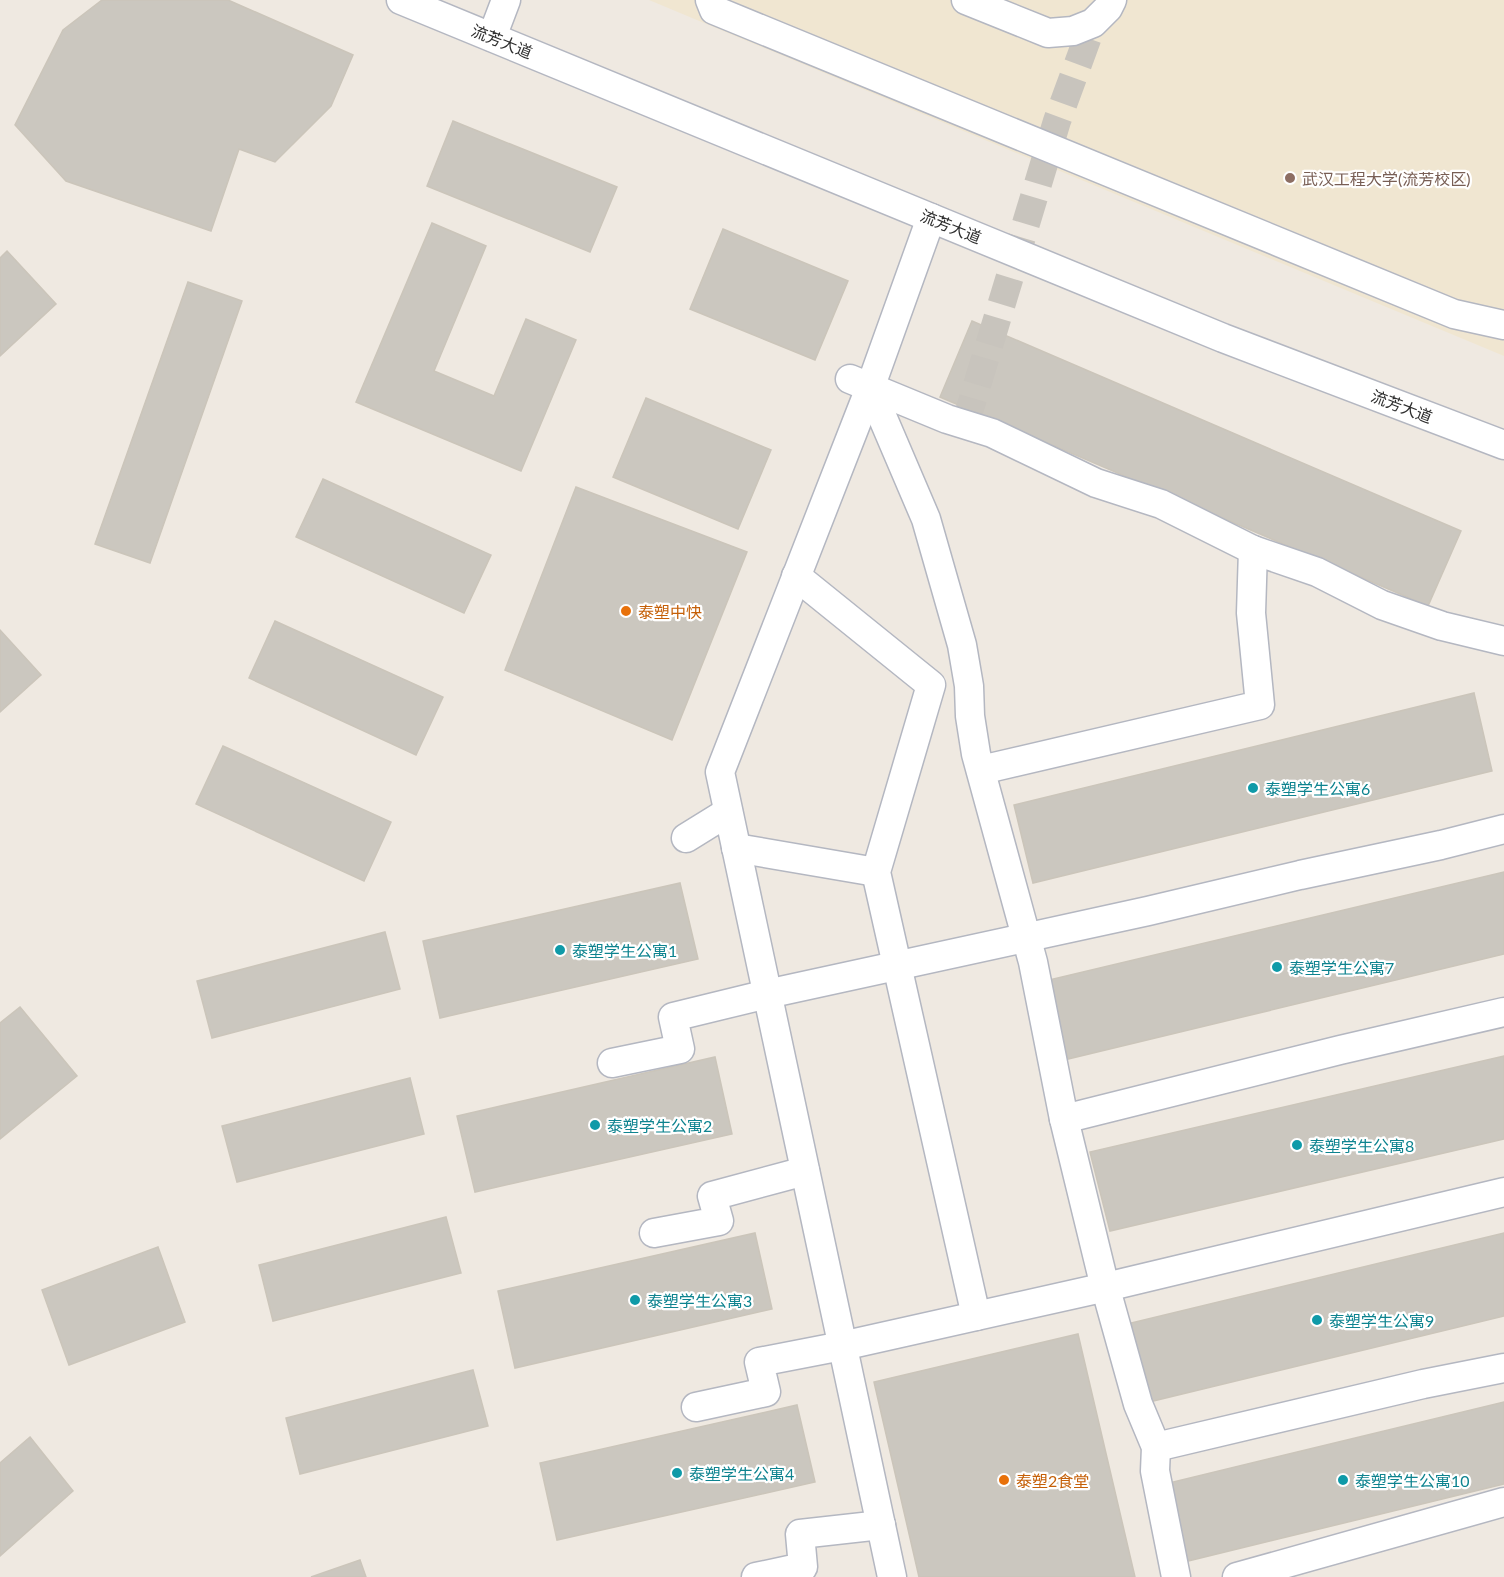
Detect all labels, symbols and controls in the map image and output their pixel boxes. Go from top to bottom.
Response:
street label: 流芳大道 [469,20,535,62]
place label: 武汉工程大学(流芳校区) [1302,169,1471,188]
marker: 武汉工程大学(流芳校区) [1283,171,1297,185]
street label: 流芳大道 [918,205,984,247]
street label: 流芳大道 [1369,386,1435,426]
place label: 泰塑中快 [638,602,702,621]
marker: 泰塑中快 [619,604,633,618]
place label: 泰塑学生公寓6 [1265,779,1370,798]
marker: 泰塑学生公寓6 [1246,781,1260,795]
place label: 泰塑学生公寓1 [572,941,677,960]
marker: 泰塑学生公寓1 [553,943,567,957]
place label: 泰塑学生公寓7 [1289,958,1394,977]
marker: 泰塑学生公寓7 [1270,960,1284,974]
place label: 泰塑学生公寓2 [607,1116,712,1135]
marker: 泰塑学生公寓2 [588,1118,602,1132]
place label: 泰塑学生公寓8 [1309,1136,1414,1155]
marker: 泰塑学生公寓8 [1290,1138,1304,1152]
place label: 泰塑学生公寓3 [647,1291,752,1310]
marker: 泰塑学生公寓3 [628,1293,642,1307]
place label: 泰塑学生公寓9 [1329,1311,1434,1330]
marker: 泰塑学生公寓9 [1310,1313,1324,1327]
place label: 泰塑学生公寓4 [689,1464,794,1483]
marker: 泰塑学生公寓4 [670,1466,684,1480]
place label: 泰塑2食堂 [1016,1471,1089,1490]
place label: 泰塑学生公寓10 [1355,1471,1470,1490]
marker: 泰塑2食堂 [997,1473,1011,1487]
marker: 泰塑学生公寓10 [1336,1473,1350,1487]

